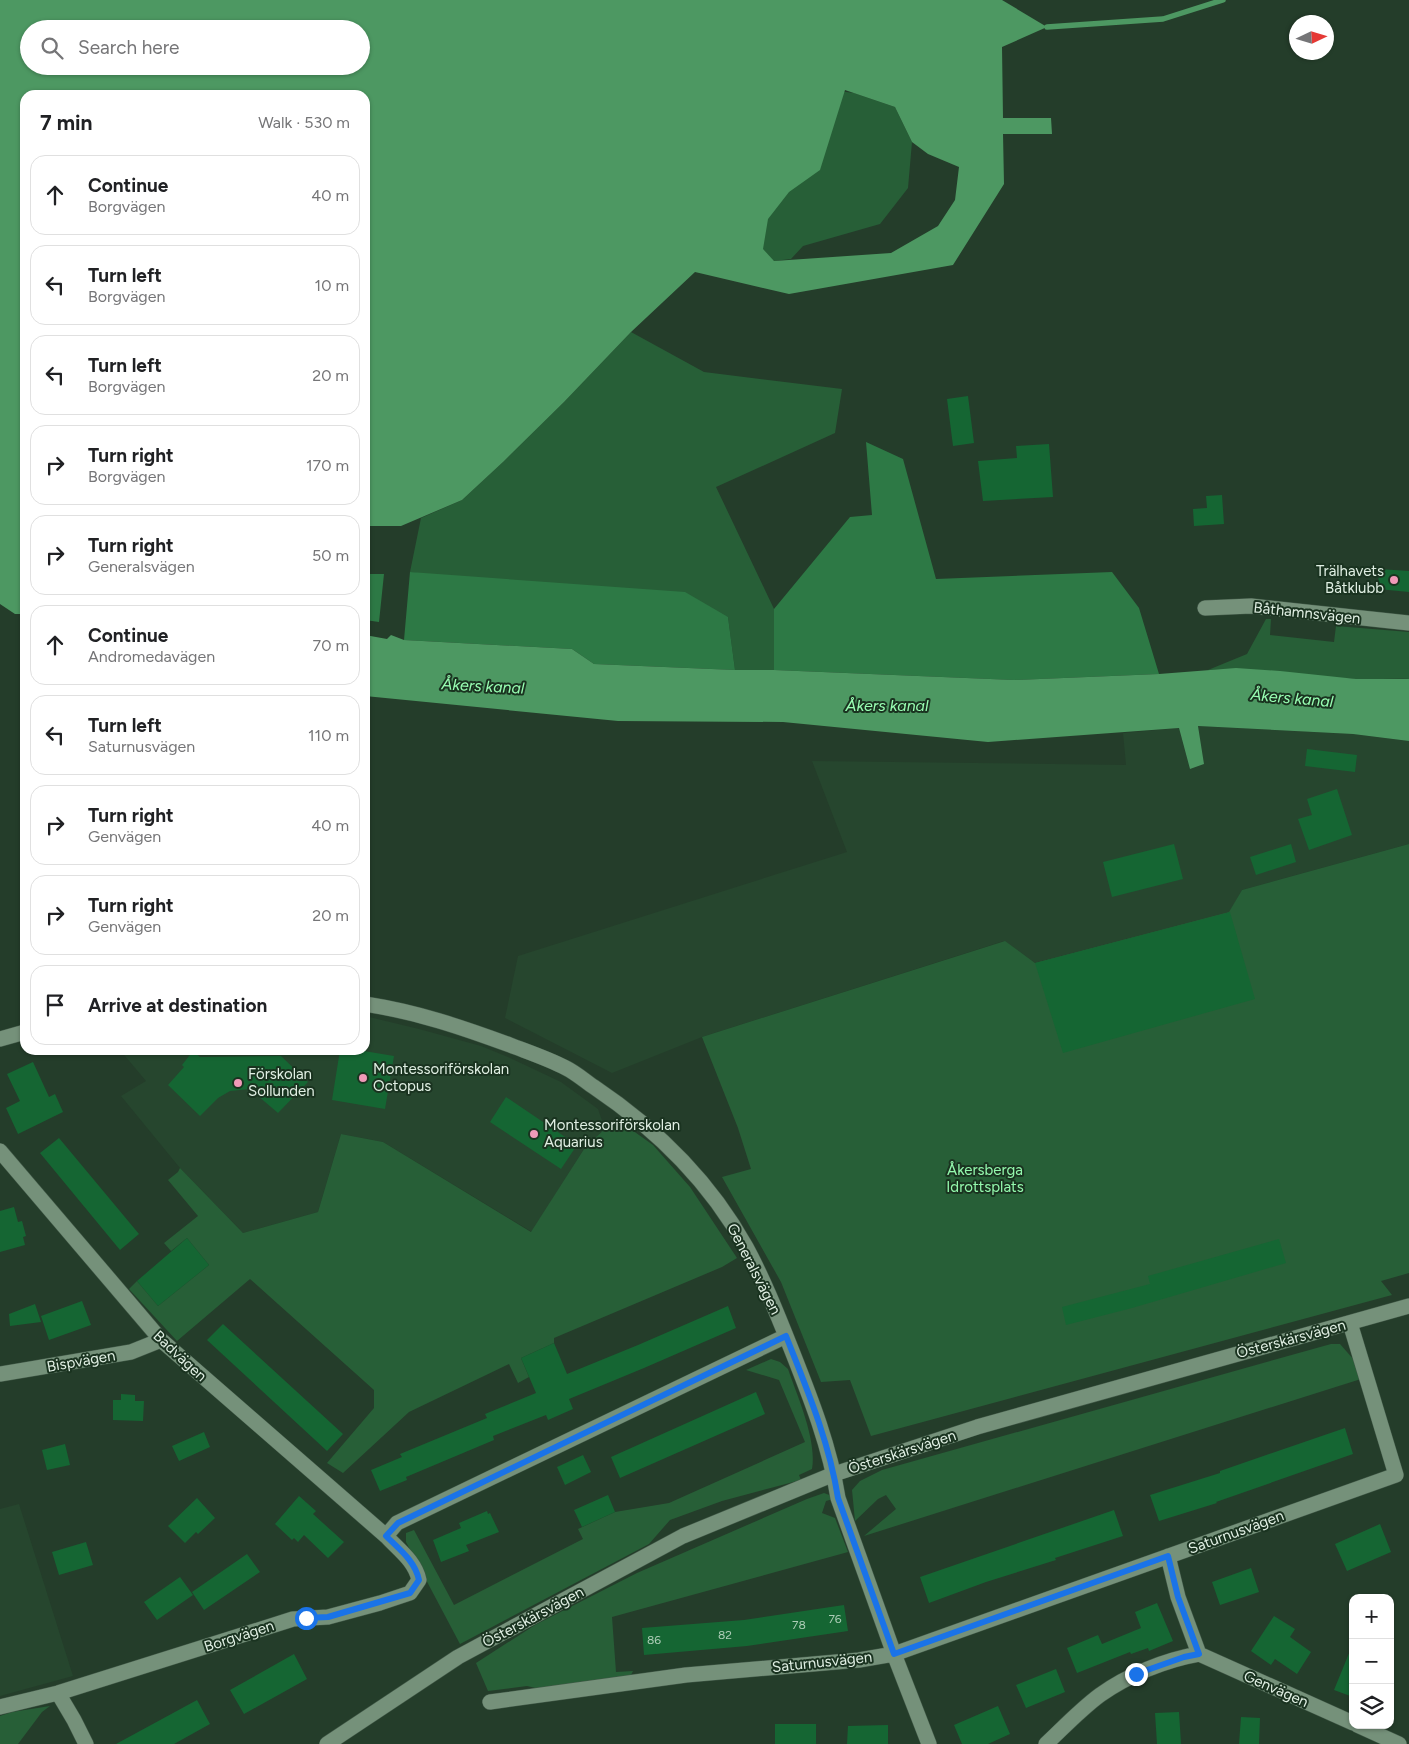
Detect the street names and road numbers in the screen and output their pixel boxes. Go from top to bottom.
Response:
street label: Båthamnsvägen [1253,598,1361,628]
street label: Generalsvägen [723,1220,785,1318]
street label: Österskärsvägen [1234,1316,1348,1362]
street label: Badvägen [150,1327,210,1385]
street label: Bispvägen [45,1346,117,1376]
street label: Österskärsvägen [846,1426,958,1478]
street label: Saturnusvägen [1186,1506,1286,1558]
street label: Österskärsvägen [479,1583,587,1651]
street label: Borgvägen [202,1616,276,1656]
street label: Saturnusvägen [771,1648,873,1676]
street label: Genvägen [1241,1667,1311,1711]

